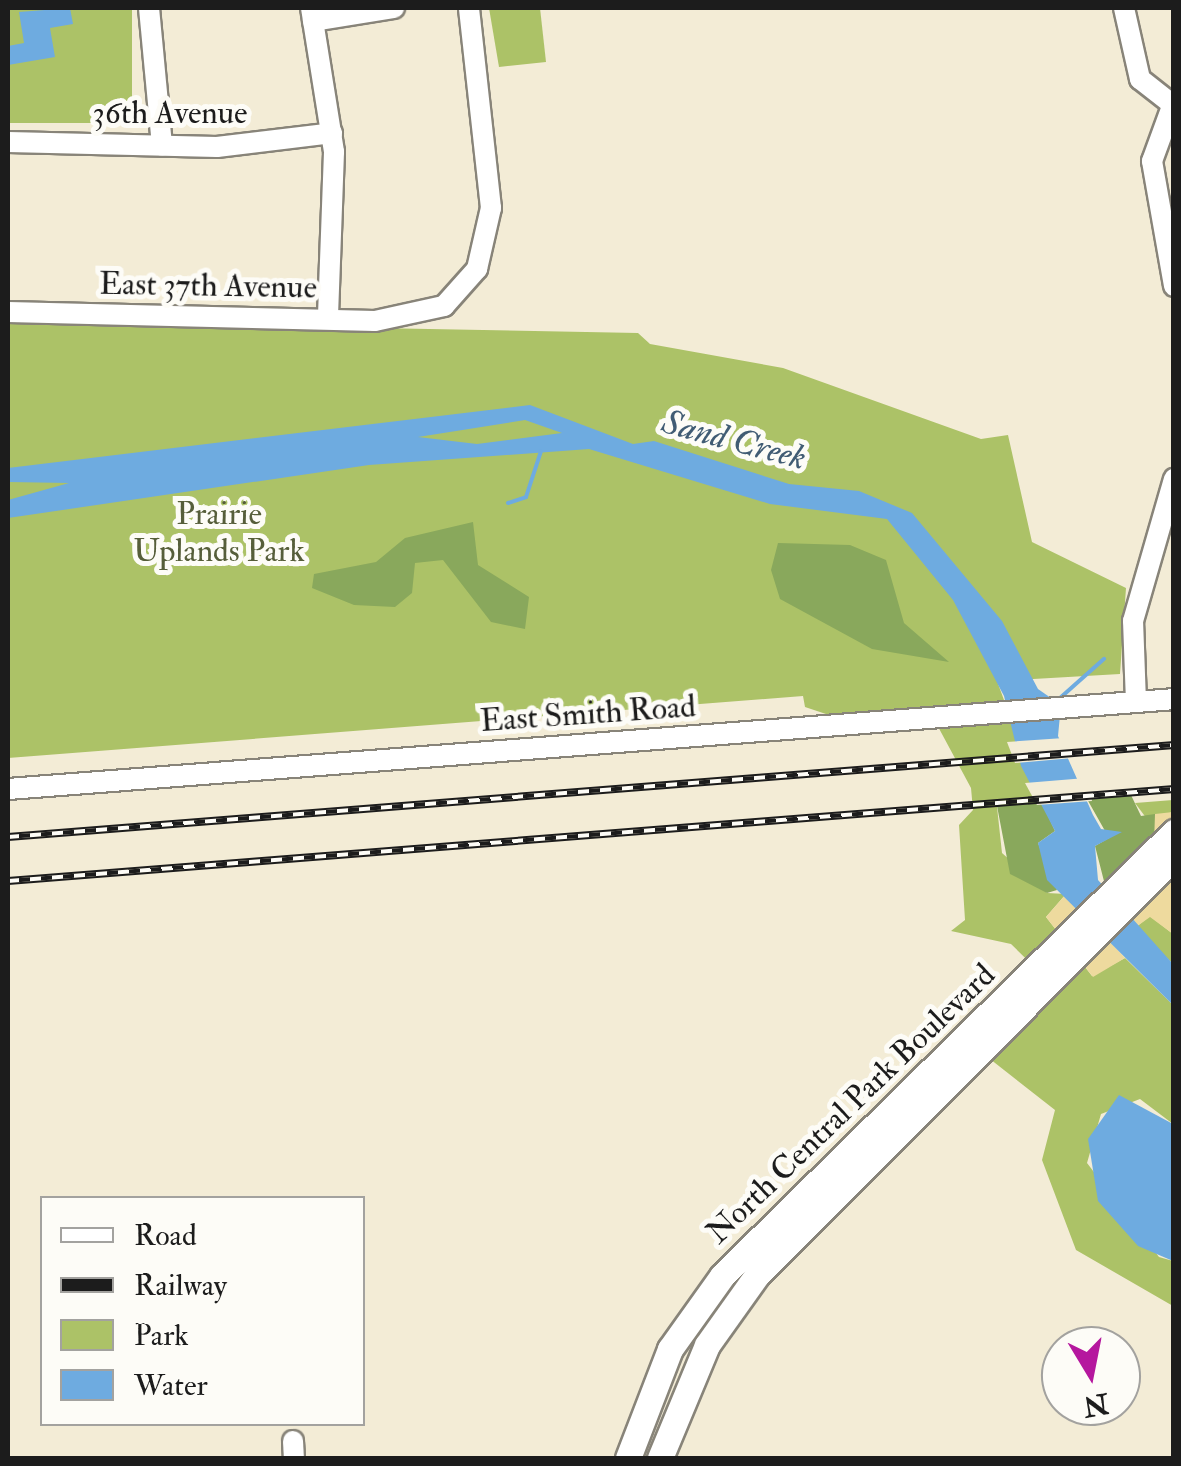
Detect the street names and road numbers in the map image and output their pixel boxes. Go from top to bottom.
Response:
street label: 36th Avenue [93,94,247,132]
street label: East 37th Avenue [99,265,317,307]
street label: East Smith Road [479,687,697,741]
street label: North Central Park Boulevard [699,956,1003,1252]

